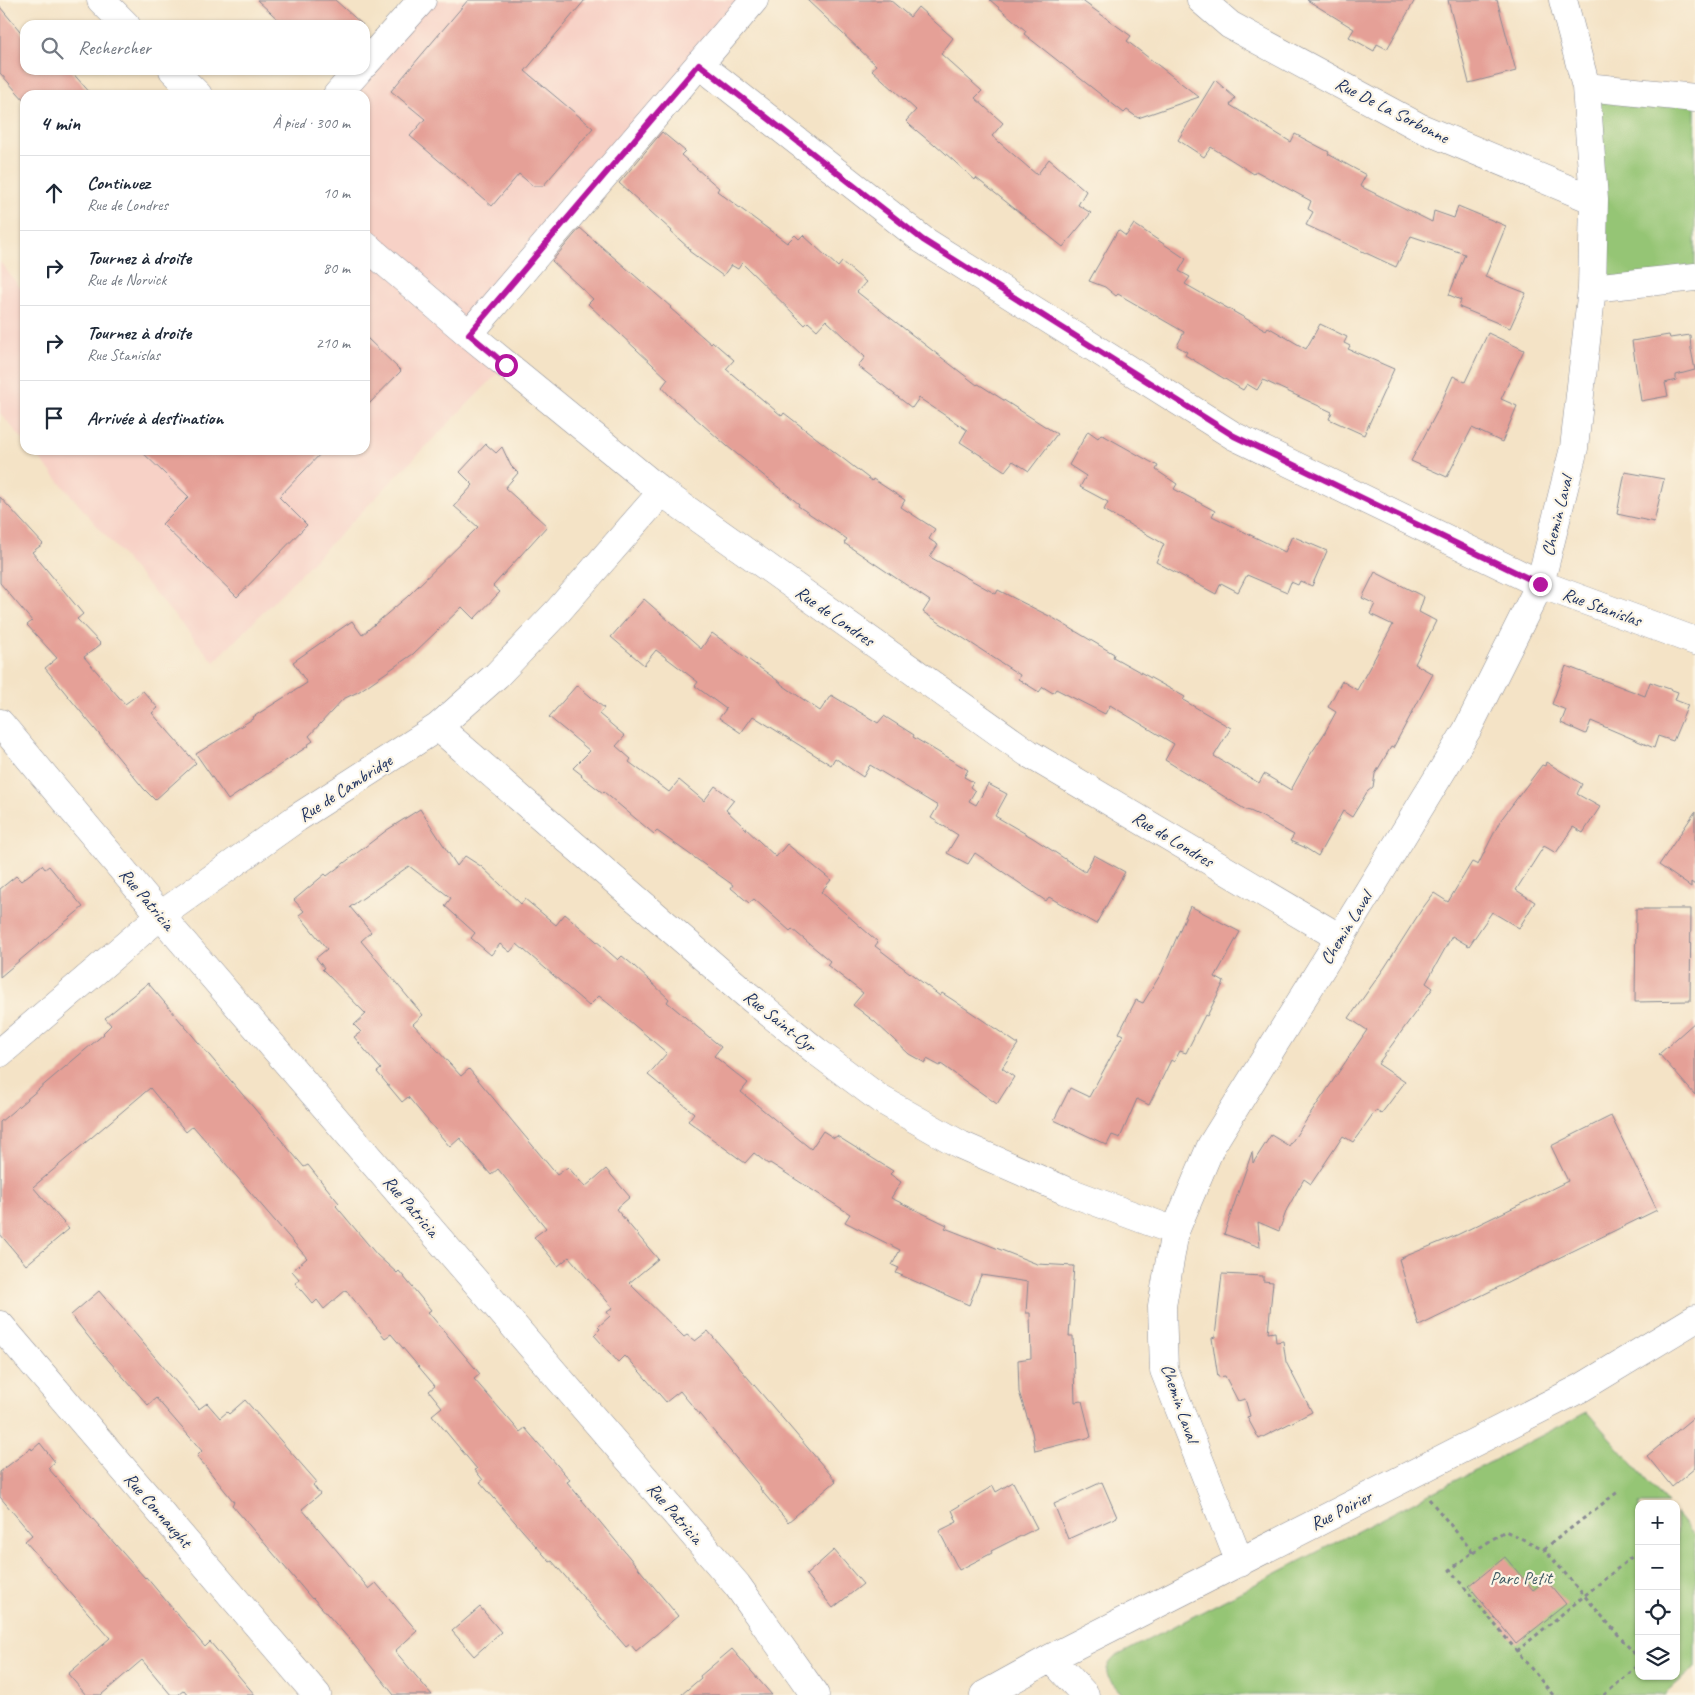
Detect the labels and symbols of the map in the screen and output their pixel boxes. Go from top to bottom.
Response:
street label: Rue De La Sorbonne [1332,72,1453,149]
route start [495,354,518,377]
street label: Chemin Laval [1536,471,1578,558]
route end [1529,573,1552,596]
street label: Rue de Londres [791,581,880,652]
street label: Rue Stanislas [1560,583,1646,632]
street label: Rue de Cambridge [294,749,397,827]
street label: Rue de Londres [1128,806,1219,873]
street label: Rue Patricia [115,863,180,936]
street label: Chemin Laval [1315,885,1378,968]
street label: Rue Saint-Cyr [739,985,822,1058]
street label: Rue Patricia [378,1171,445,1242]
street label: Chemin Laval [1156,1361,1205,1448]
street label: Rue Connaught [119,1468,198,1554]
street label: Rue Patricia [642,1478,709,1549]
street label: Rue Poirier [1307,1485,1377,1535]
park label: Parc Petit [1490,1567,1554,1589]

